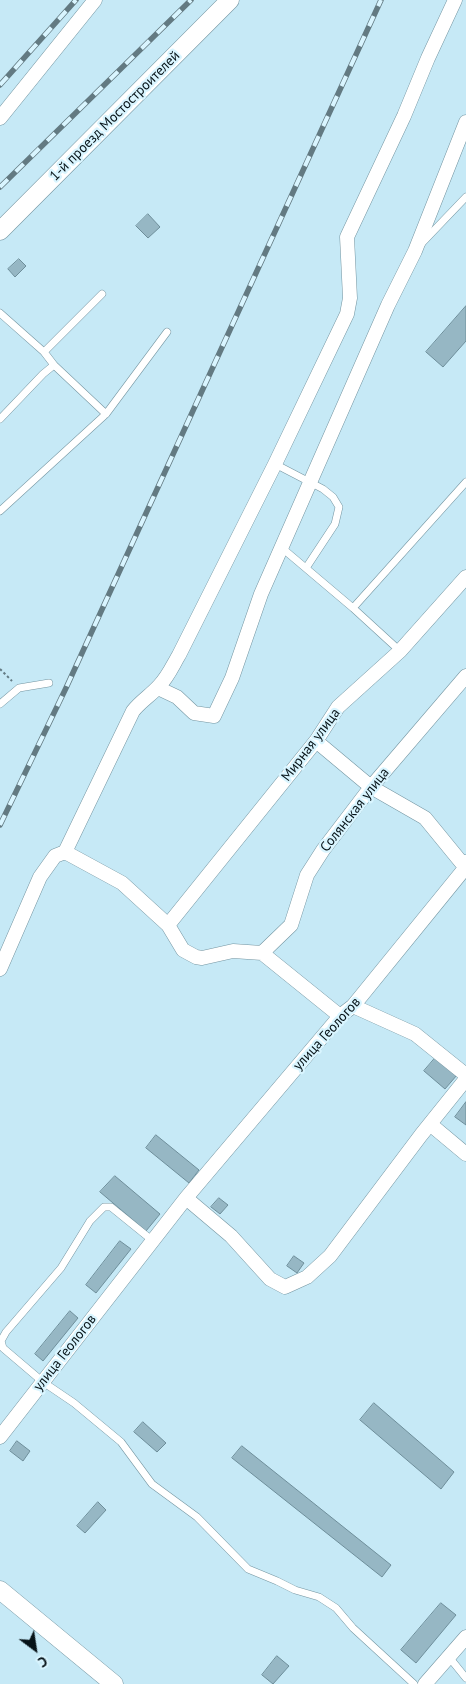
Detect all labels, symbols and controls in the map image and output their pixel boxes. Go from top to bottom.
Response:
street label: 1-й проезд Мостостроителей [46,47,184,185]
street label: Мирная улица [278,705,344,785]
street label: Солянская улица [317,765,393,855]
street label: улица Геологов [290,994,364,1074]
street label: улица Геологов [30,1311,100,1395]
north arrow [10,1624,60,1674]
text: С [35,1652,51,1672]

